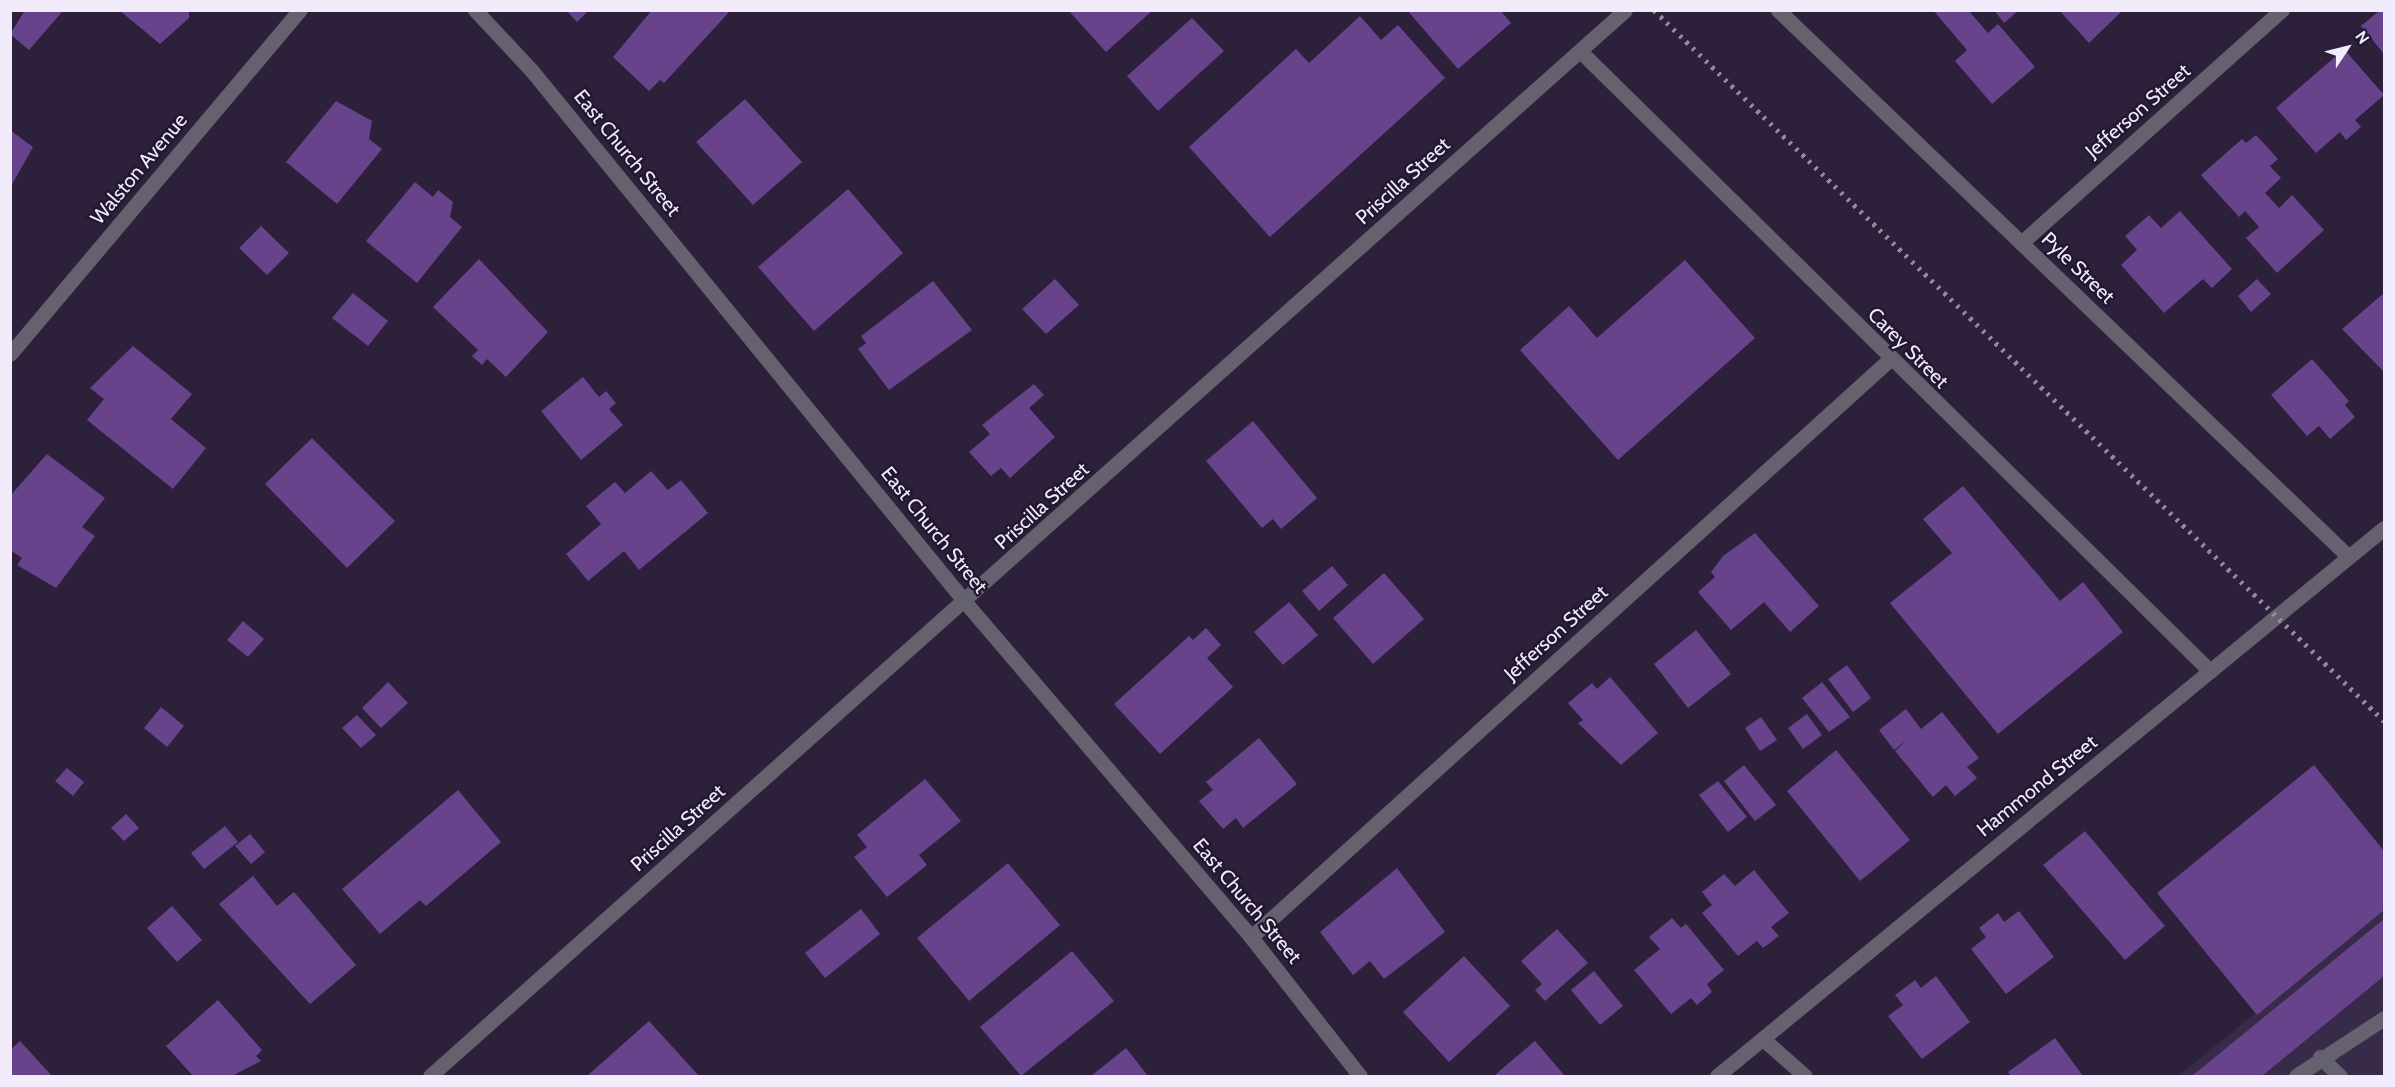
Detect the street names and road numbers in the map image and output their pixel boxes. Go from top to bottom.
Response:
street label: Jefferson Street [2081,59,2195,163]
street label: East Church Street [569,85,685,221]
street label: Walston Avenue [86,109,192,229]
street label: Priscilla Street [1351,132,1455,230]
street label: Pyle Street [2036,227,2120,309]
street label: Carey Street [1863,303,1953,393]
street label: Priscilla Street [990,457,1094,555]
street label: East Church Street [876,462,992,598]
street label: Jefferson Street [1499,580,1613,686]
street label: Hammond Street [1972,730,2102,842]
street label: Priscilla Street [626,779,730,877]
street label: East Church Street [1188,834,1306,968]

